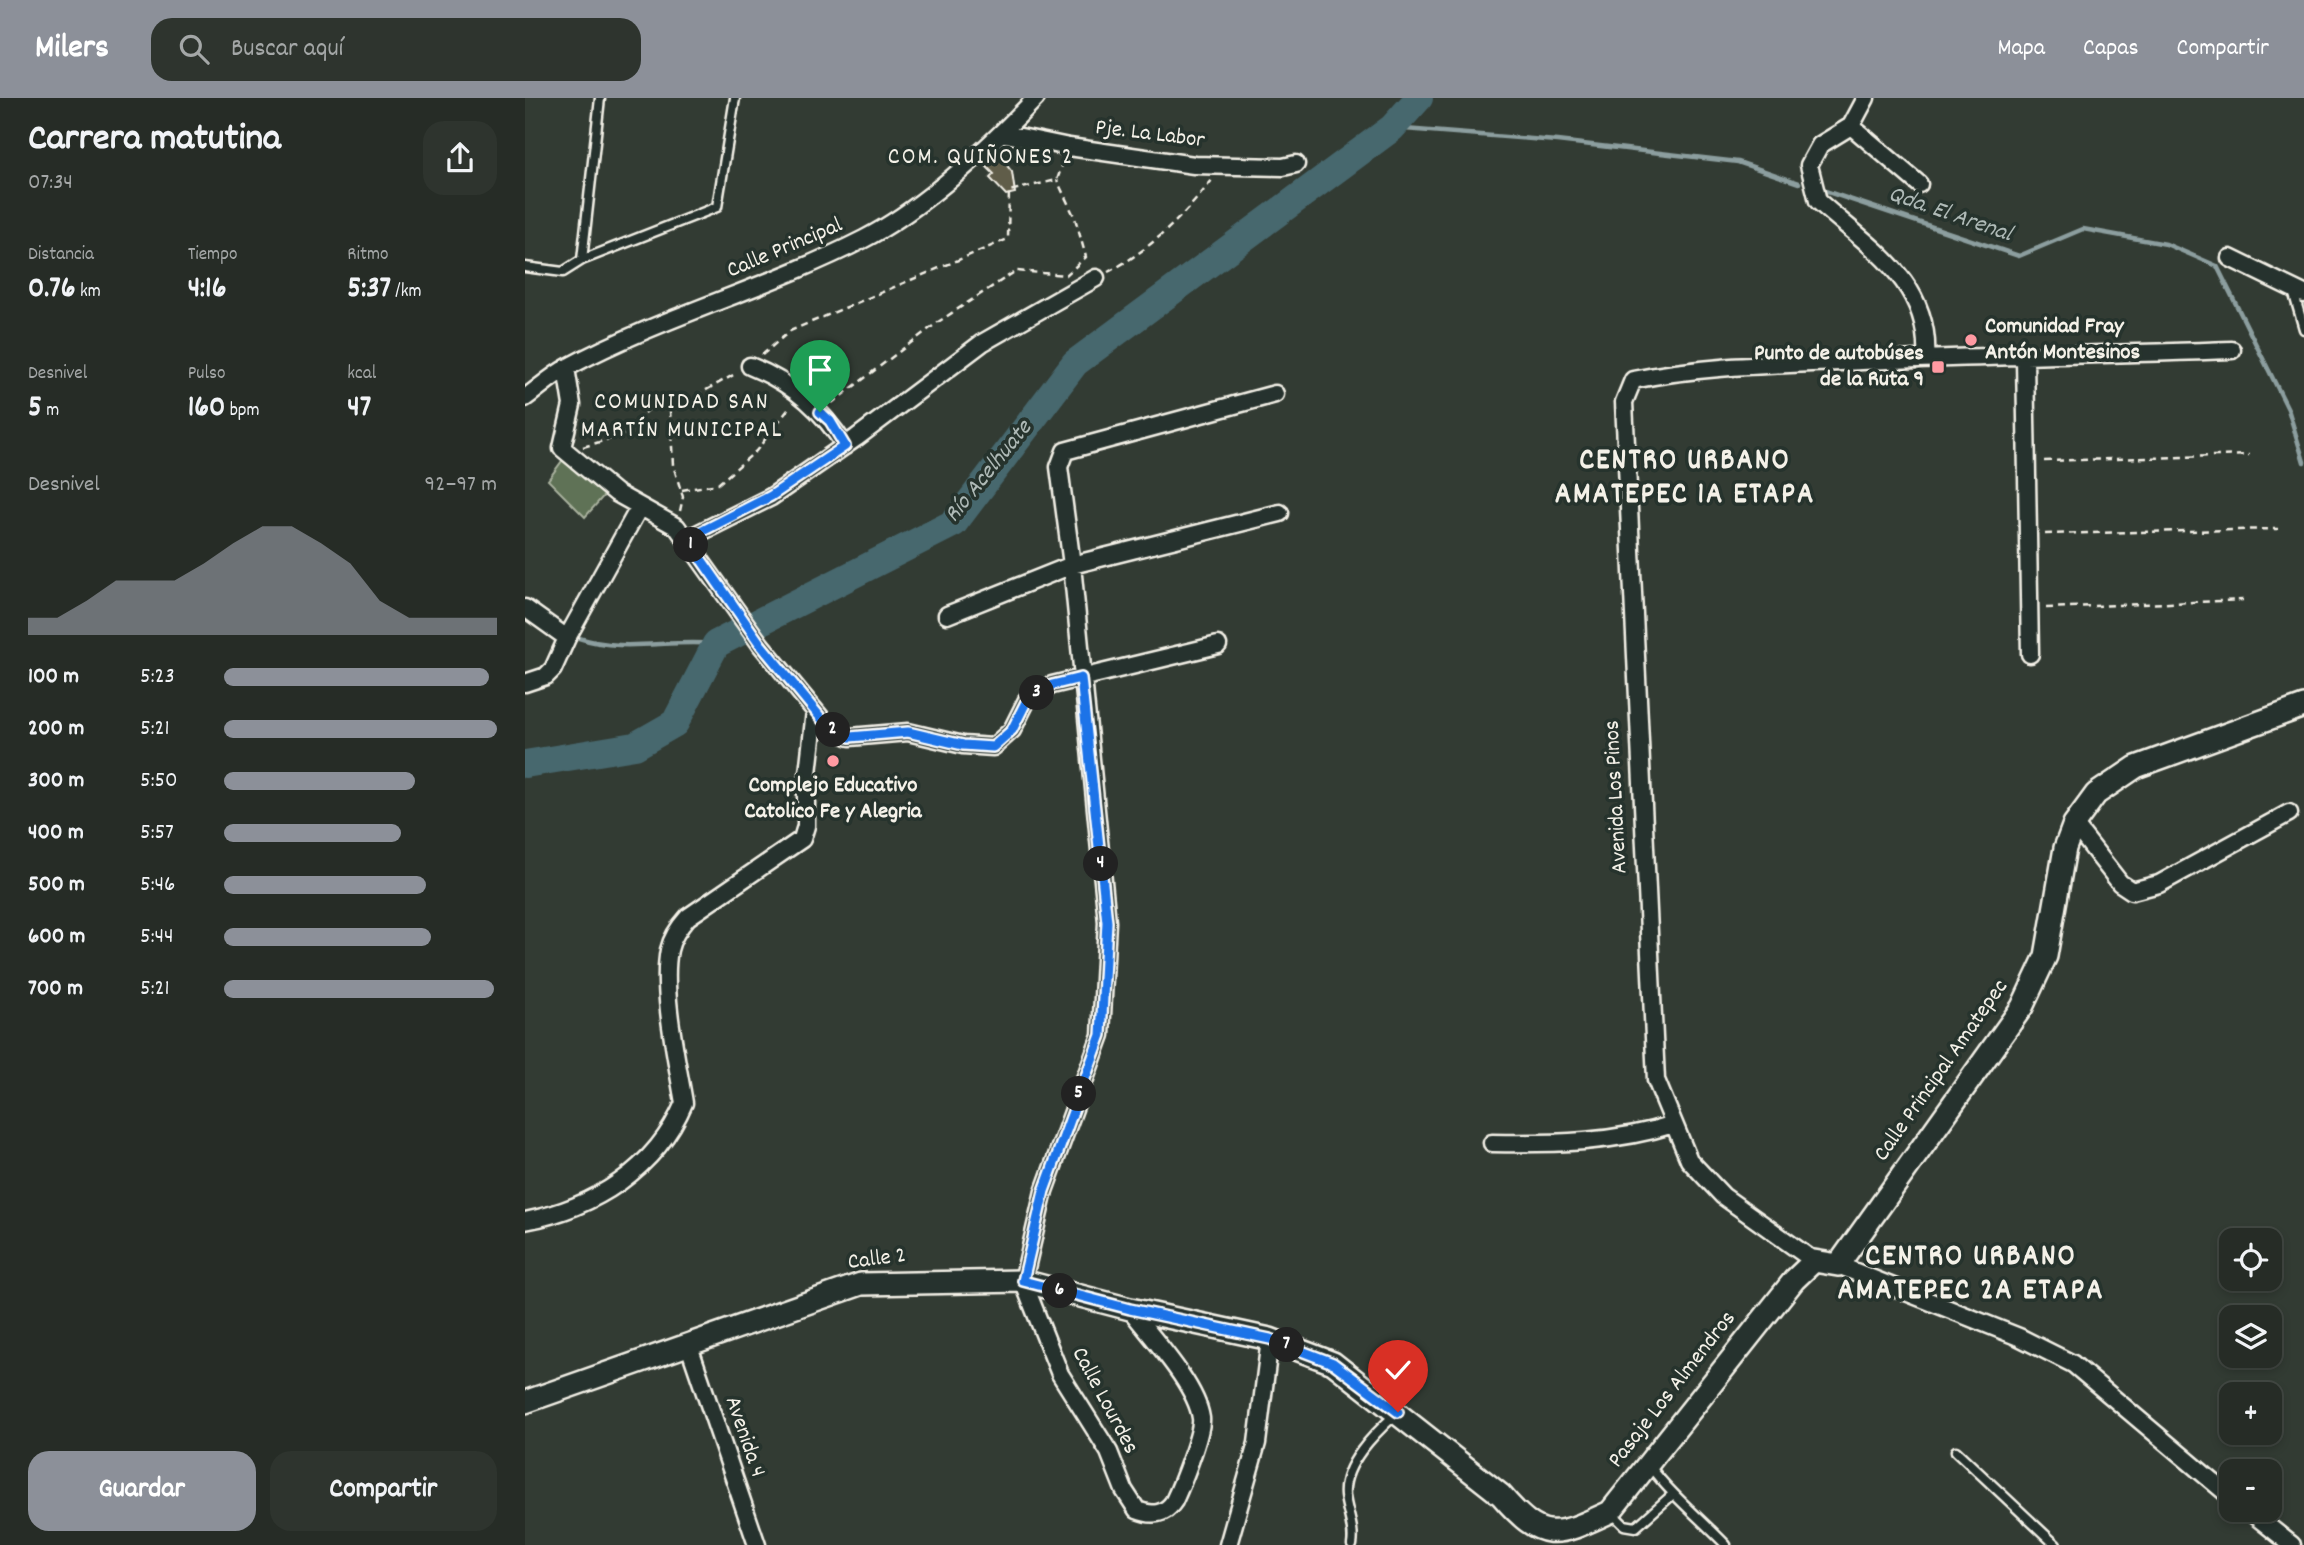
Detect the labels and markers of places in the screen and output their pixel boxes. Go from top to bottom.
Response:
place label: Comunidad Fray Antón Montesinos [1985,311,2140,370]
marker: Comunidad Fray Antón Montesinos [1963,332,1979,348]
place label: Punto de autobúses de la Ruta 9 [1754,338,1924,397]
pin [790,340,850,412]
marker: Punto de autobúses de la Ruta 9 [1930,359,1946,375]
pin: 1 [673,528,709,562]
pin: 3 [1019,676,1055,710]
pin: 2 [815,712,851,748]
marker: Complejo Educativo Catolico Fe y Alegria [825,753,841,769]
place label: Complejo Educativo Catolico Fe y Alegria [744,770,923,829]
pin: 4 [1083,846,1119,882]
pin: 5 [1061,1076,1097,1112]
pin: 6 [1043,1274,1077,1308]
pin: 7 [1269,1328,1305,1362]
pin [1368,1340,1428,1412]

